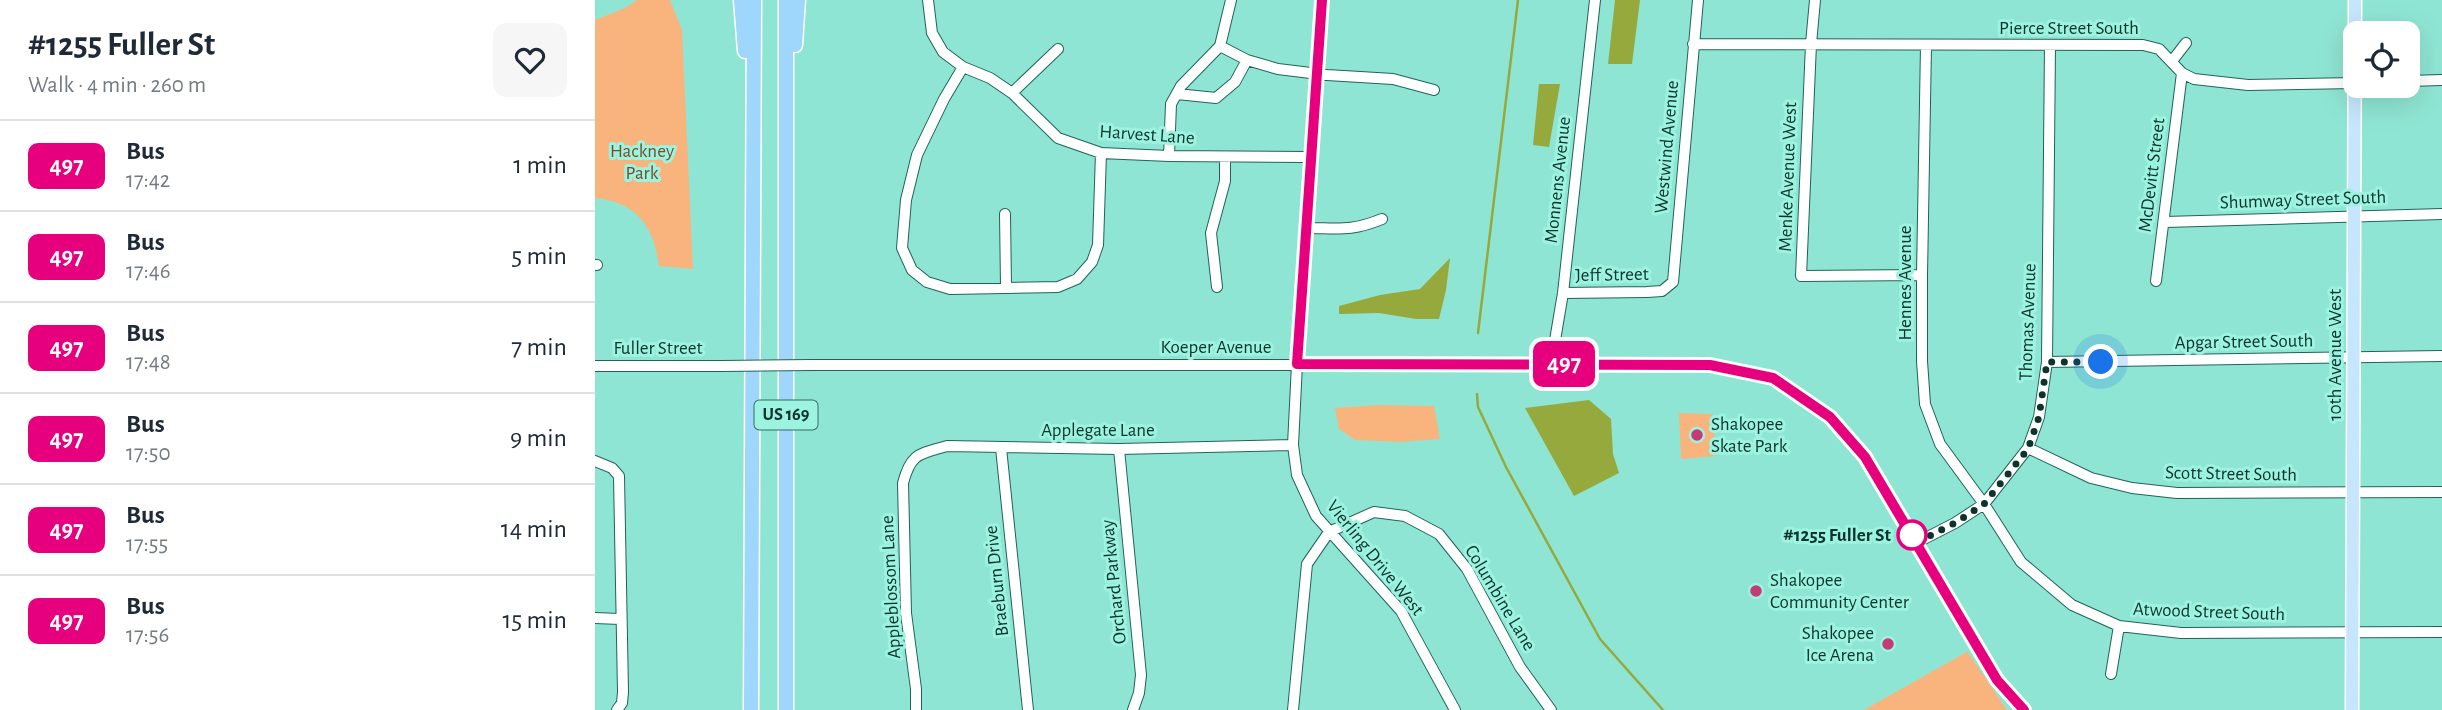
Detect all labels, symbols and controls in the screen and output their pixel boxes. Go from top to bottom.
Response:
street label: Pierce Street South [1999,19,2139,38]
map controls [2343,21,2420,98]
button: locate [2343,21,2420,98]
button: heart [493,23,567,97]
text: #1255 Fuller St [28,29,215,62]
text: Walk · 4 min · 260 m [28,74,206,97]
street label: Westwind Avenue [1652,80,1682,214]
street label: Menke Avenue West [1776,102,1800,252]
street label: Monnens Avenue [1542,116,1574,244]
street label: McDevitt Street [2136,117,2168,233]
street label: Harvest Lane [1099,122,1195,148]
text: Bus [126,138,165,164]
park label: Hackney Park [610,142,674,183]
text: 1 min [513,152,567,178]
text: 497 [49,154,84,178]
text: 17:42 [126,169,170,192]
street label: Shumway Street South [2219,188,2387,212]
street label: Hennes Avenue [1896,225,1915,341]
text: Bus [126,229,165,255]
text: 5 min [511,243,567,269]
text: 497 [49,245,84,269]
text: 17:46 [126,260,171,283]
street label: Thomas Avenue [2016,263,2040,381]
street label: Jeff Street [1575,265,1649,285]
street label: 10th Avenue West [2326,289,2345,421]
text: Bus [126,320,165,346]
street label: Apgar Street South [2175,331,2313,353]
text: 7 min [511,334,567,360]
text: 497 [49,336,84,360]
street label: Koeper Avenue [1160,338,1272,357]
street label: Fuller Street [613,339,703,358]
line badge: 497 [1524,341,1604,387]
your location [2083,344,2118,379]
text: 17:48 [126,351,171,374]
text: 497 [1547,352,1581,376]
road number: US 169 [755,400,817,430]
text: Bus [126,411,165,437]
place label: Shakopee Skate Park [1711,415,1788,456]
street label: Applegate Lane [1041,421,1155,440]
text: 9 min [510,425,567,451]
text: 497 [49,427,84,451]
marker: Shakopee Skate Park [1689,427,1705,443]
text: 17:50 [126,442,171,465]
street label: Scott Street South [2165,463,2297,485]
street label: Vierling Drive West [1323,497,1427,619]
text: Bus [126,502,165,528]
street label: Appleblossom Lane [878,515,904,659]
text: 14 min [501,516,567,542]
text: 497 [49,518,84,542]
street label: Orchard Parkway [1098,519,1130,645]
marker: #1255 Fuller St [1897,520,1927,550]
street label: Braeburn Drive [982,525,1012,637]
place label: #1255 Fuller St [1783,526,1892,545]
text: 17:55 [126,533,168,556]
street label: Columbine Lane [1461,542,1539,654]
place label: Shakopee Community Center [1770,571,1909,612]
marker: Shakopee Community Center [1748,583,1764,599]
text: Bus [126,593,165,619]
street label: Atwood Street South [2133,600,2285,624]
text: 15 min [502,607,567,633]
text: 497 [49,609,84,633]
text: 17:56 [126,624,169,647]
place label: Shakopee Ice Arena [1802,624,1874,665]
marker: Shakopee Ice Arena [1880,636,1896,652]

